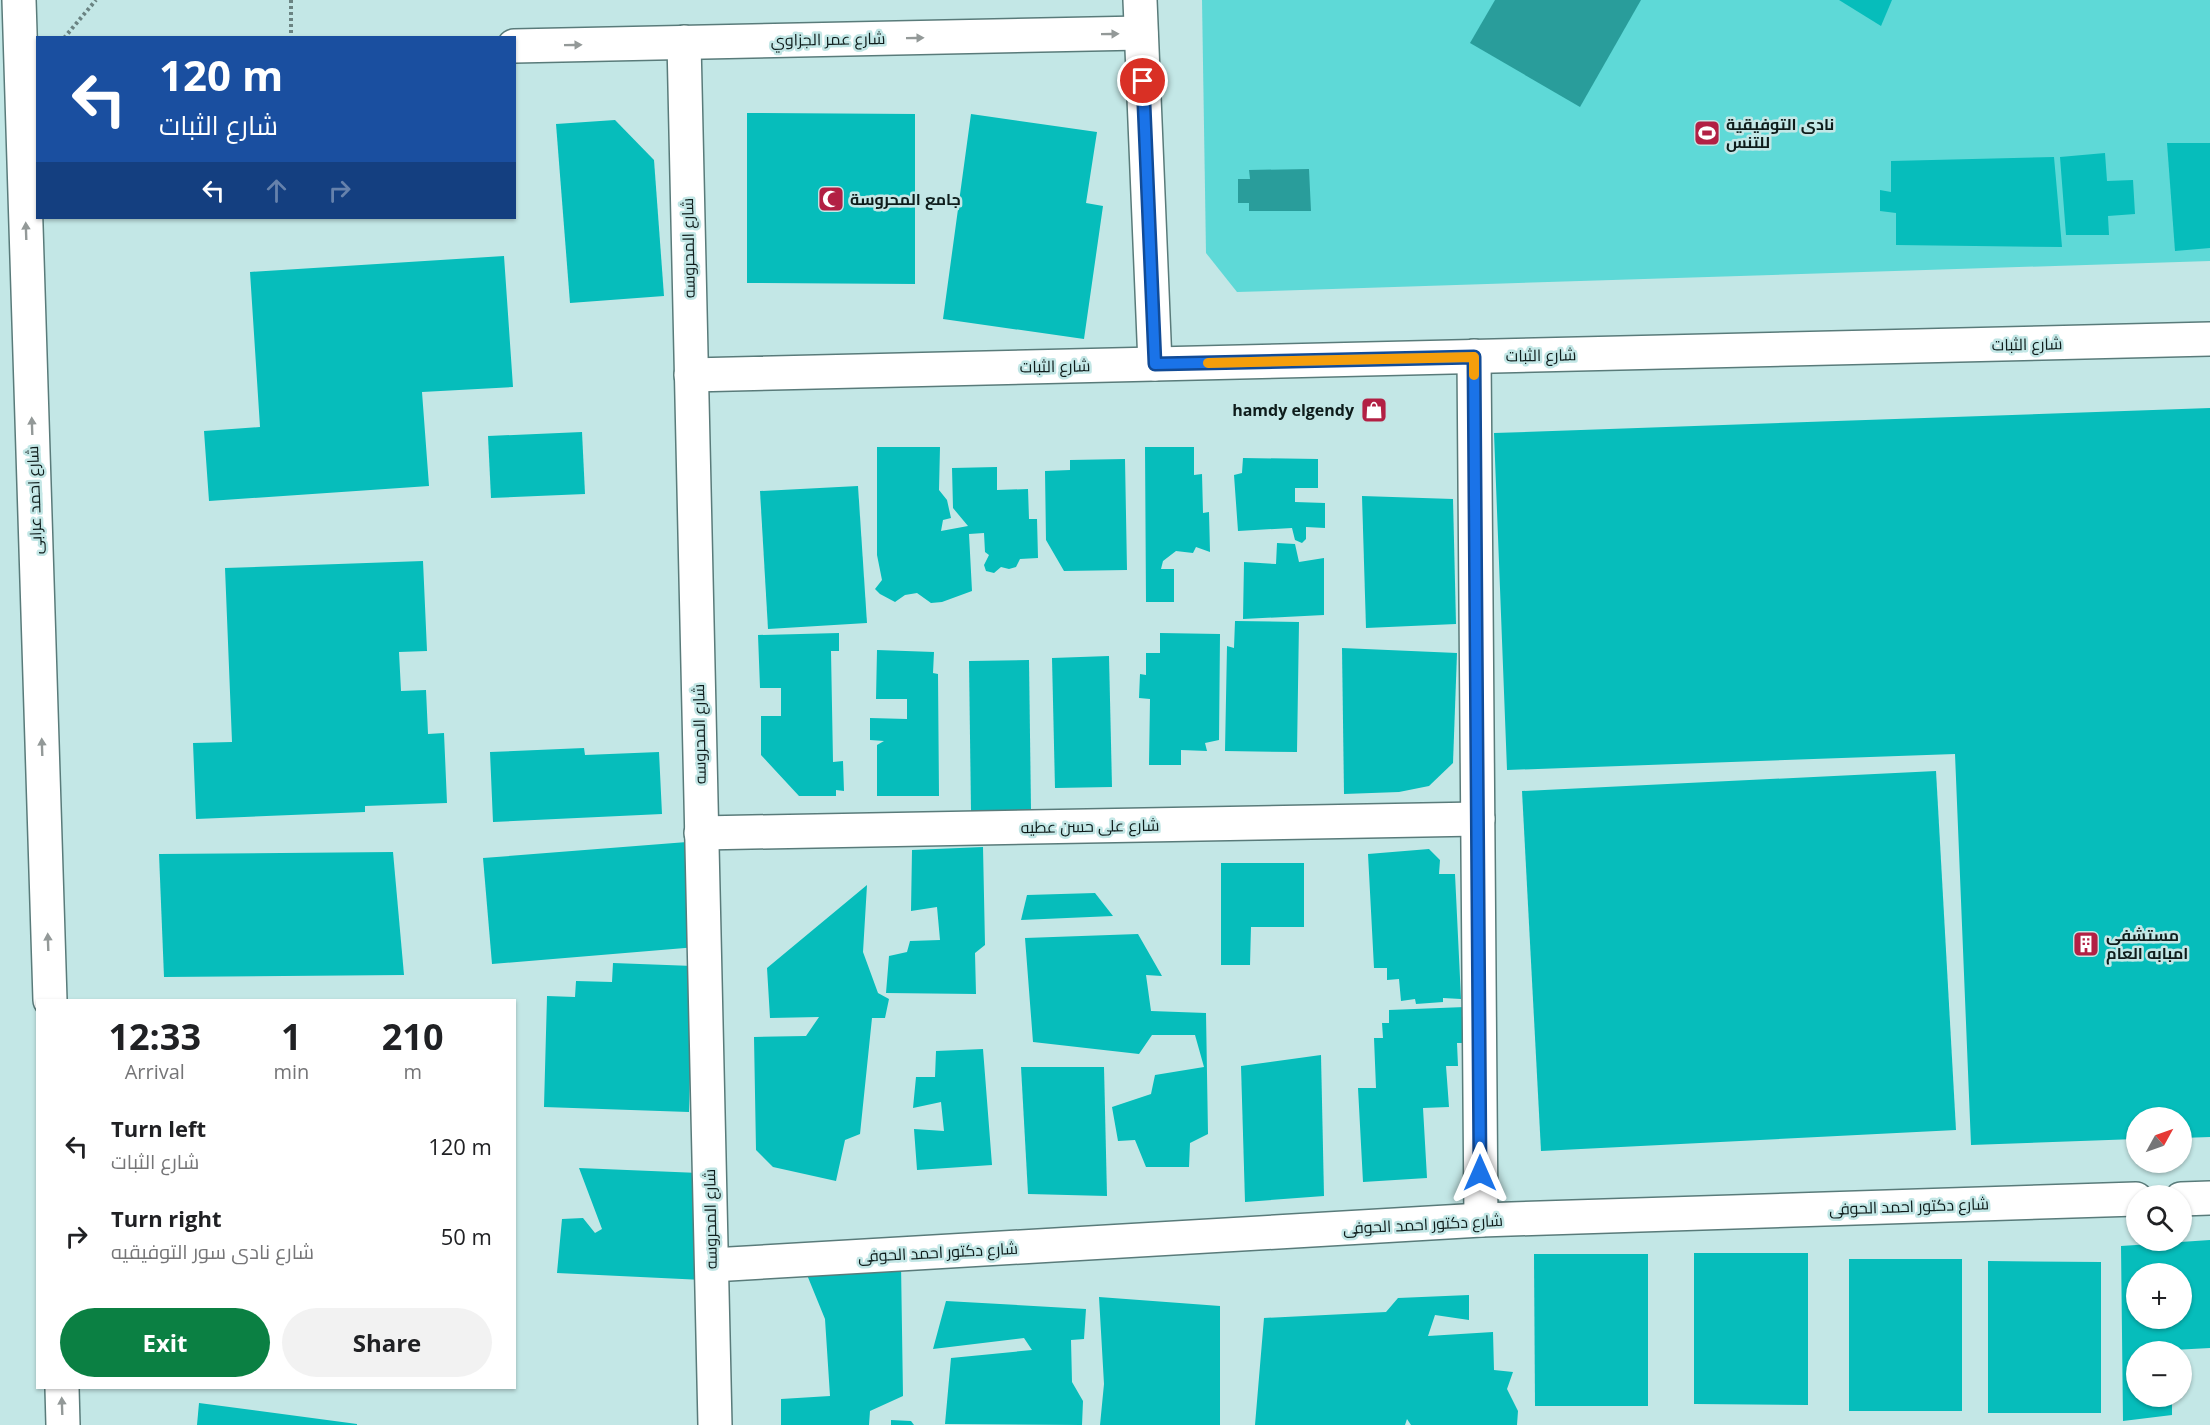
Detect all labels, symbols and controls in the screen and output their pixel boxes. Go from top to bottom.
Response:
street label: شارع عمر الجزاوي [770,27,886,54]
one-way arrow [1100,29,1119,39]
one-way arrow [905,33,924,42]
one-way arrow [563,40,582,49]
text: 120 m [159,46,283,103]
pin [1117,55,1168,106]
icon: left [60,60,138,138]
icon: arrive [1126,64,1159,97]
text: شارع الثبات [159,106,278,143]
place label: نادى التوفيقية للتنس [1726,113,1834,153]
sports icon: نادى التوفيقية للتنس [1692,118,1722,148]
icon: left [197,174,230,207]
icon: ahead [260,174,293,207]
icon: right [323,174,356,207]
mosque icon: جامع المحروسة [816,184,846,214]
place label: جامع المحروسة [850,188,961,210]
street label: شارع المحروسه [676,198,701,298]
one-way arrow [21,222,30,241]
street label: شارع الثبات [1992,332,2063,357]
street label: شارع الثبات [1506,343,1577,368]
street label: شارع الثبات [1020,354,1091,379]
shop icon: hamdy elgendy [1359,395,1389,425]
place label: hamdy elgendy [1232,399,1355,421]
one-way arrow [27,417,36,436]
street label: شارع احمد عرابى [21,445,48,555]
street label: شارع المحروسه [687,684,712,784]
one-way arrow [37,738,46,757]
street label: شارع على حسن عطيه [1020,814,1160,839]
place label: مستشفى امبابه العام [2106,924,2188,965]
building icon: مستشفى امبابه العام [2071,929,2101,959]
one-way arrow [43,933,53,952]
text: 12:33 [108,1012,201,1061]
text: 1 [281,1012,302,1061]
text: 210 [382,1012,444,1061]
text: Arrival [125,1058,185,1085]
text: min [273,1058,309,1085]
text: m [403,1058,422,1085]
north arrow [2126,1107,2192,1173]
map controls [2126,1107,2192,1407]
text: Turn left [111,1113,206,1143]
icon: left [60,1130,93,1163]
text: 120 m [428,1131,492,1161]
position arrow [1448,1141,1512,1205]
text: شارع الثبات [111,1148,199,1175]
street label: شارع المحروسه [698,1169,723,1269]
button: search [2126,1185,2192,1251]
street label: شارع دكتور احمد الحوفى [1829,1192,1989,1221]
text: Turn right [111,1203,222,1233]
street label: شارع دكتور احمد الحوفى [1342,1209,1504,1240]
icon: right [60,1220,93,1253]
text: 50 m [441,1221,492,1251]
street label: شارع دكتور احمد الحوفى [857,1237,1019,1268]
text: شارع نادى سور التوفيقيه [111,1238,314,1265]
button: + [2126,1263,2192,1329]
button: Exit [60,1308,270,1377]
button: Share [282,1308,492,1377]
button: − [2126,1341,2192,1407]
one-way arrow [58,1397,67,1416]

